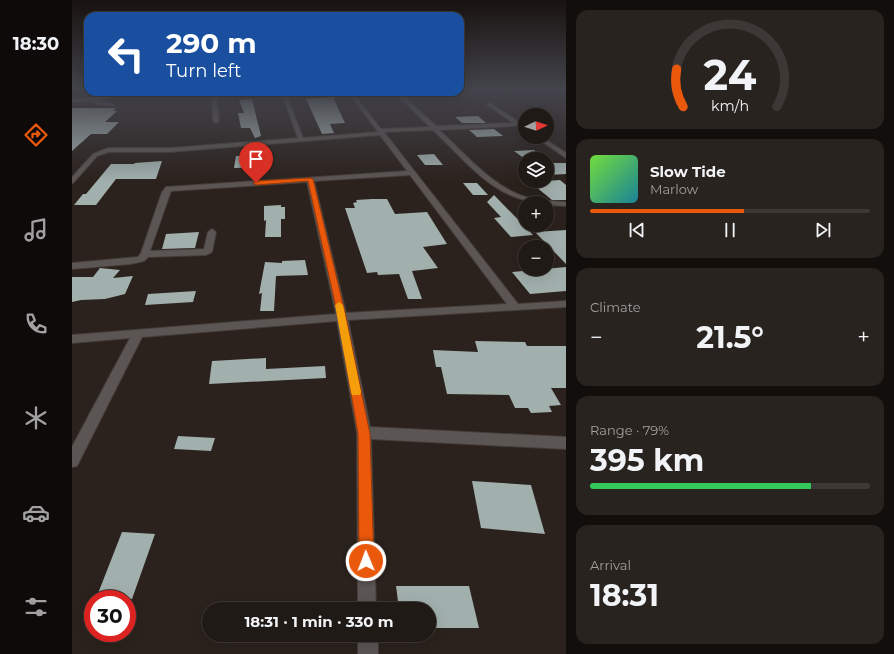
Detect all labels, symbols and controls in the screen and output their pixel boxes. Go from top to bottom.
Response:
text: 290 m [166,26,257,60]
icon: left [100,28,152,80]
text: 18:30 [13,33,59,55]
text: 24 [704,50,757,100]
text: Turn left [166,60,241,82]
text: km/h [711,97,749,115]
north arrow [518,108,554,144]
map controls [518,108,554,276]
icon: directions [22,121,50,149]
pin [239,142,273,183]
icon: arrive [245,148,267,170]
button: layers [518,152,554,188]
text: Slow Tide [650,162,726,181]
text: Marlow [650,181,698,197]
button: + [518,196,554,232]
icon: music [22,216,50,244]
icon: previous [626,219,648,241]
icon: pause [719,219,741,241]
icon: next [812,219,834,241]
button: − [518,240,554,276]
text: Climate [590,299,641,315]
icon: phone [22,310,50,338]
text: 21.5° [696,319,764,356]
text: − [590,324,603,351]
text: + [857,324,870,351]
icon: climate [22,404,50,432]
text: Range · 79% [590,422,669,438]
text: 395 km [590,442,704,479]
icon: car [22,499,50,527]
position arrow [345,540,387,582]
text: Arrival [590,557,631,573]
text: 18:31 [590,577,659,614]
speed limit sign: 30 [84,590,136,642]
icon: filters [22,593,50,621]
text: 18:31 · 1 min · 330 m [244,612,394,631]

